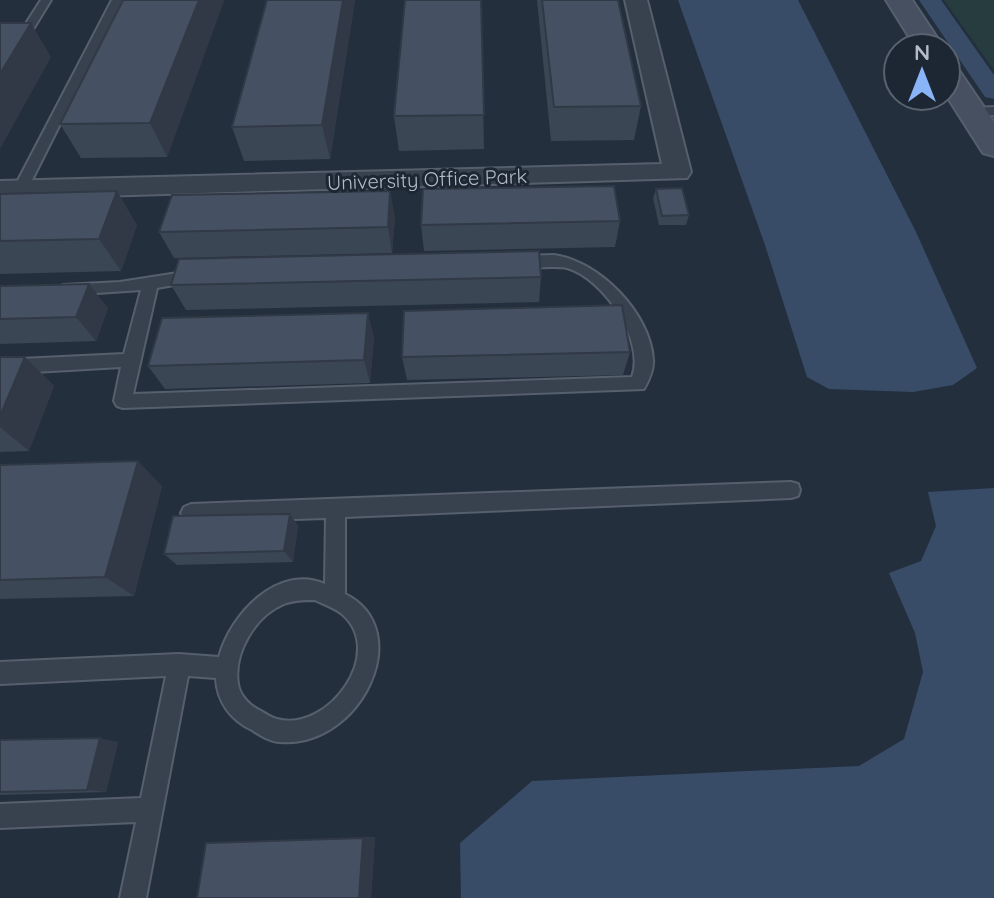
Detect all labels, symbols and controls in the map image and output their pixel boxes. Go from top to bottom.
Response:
north arrow [882,32,962,112]
text: N [914,38,930,66]
street label: University Office Park [326,163,528,195]

